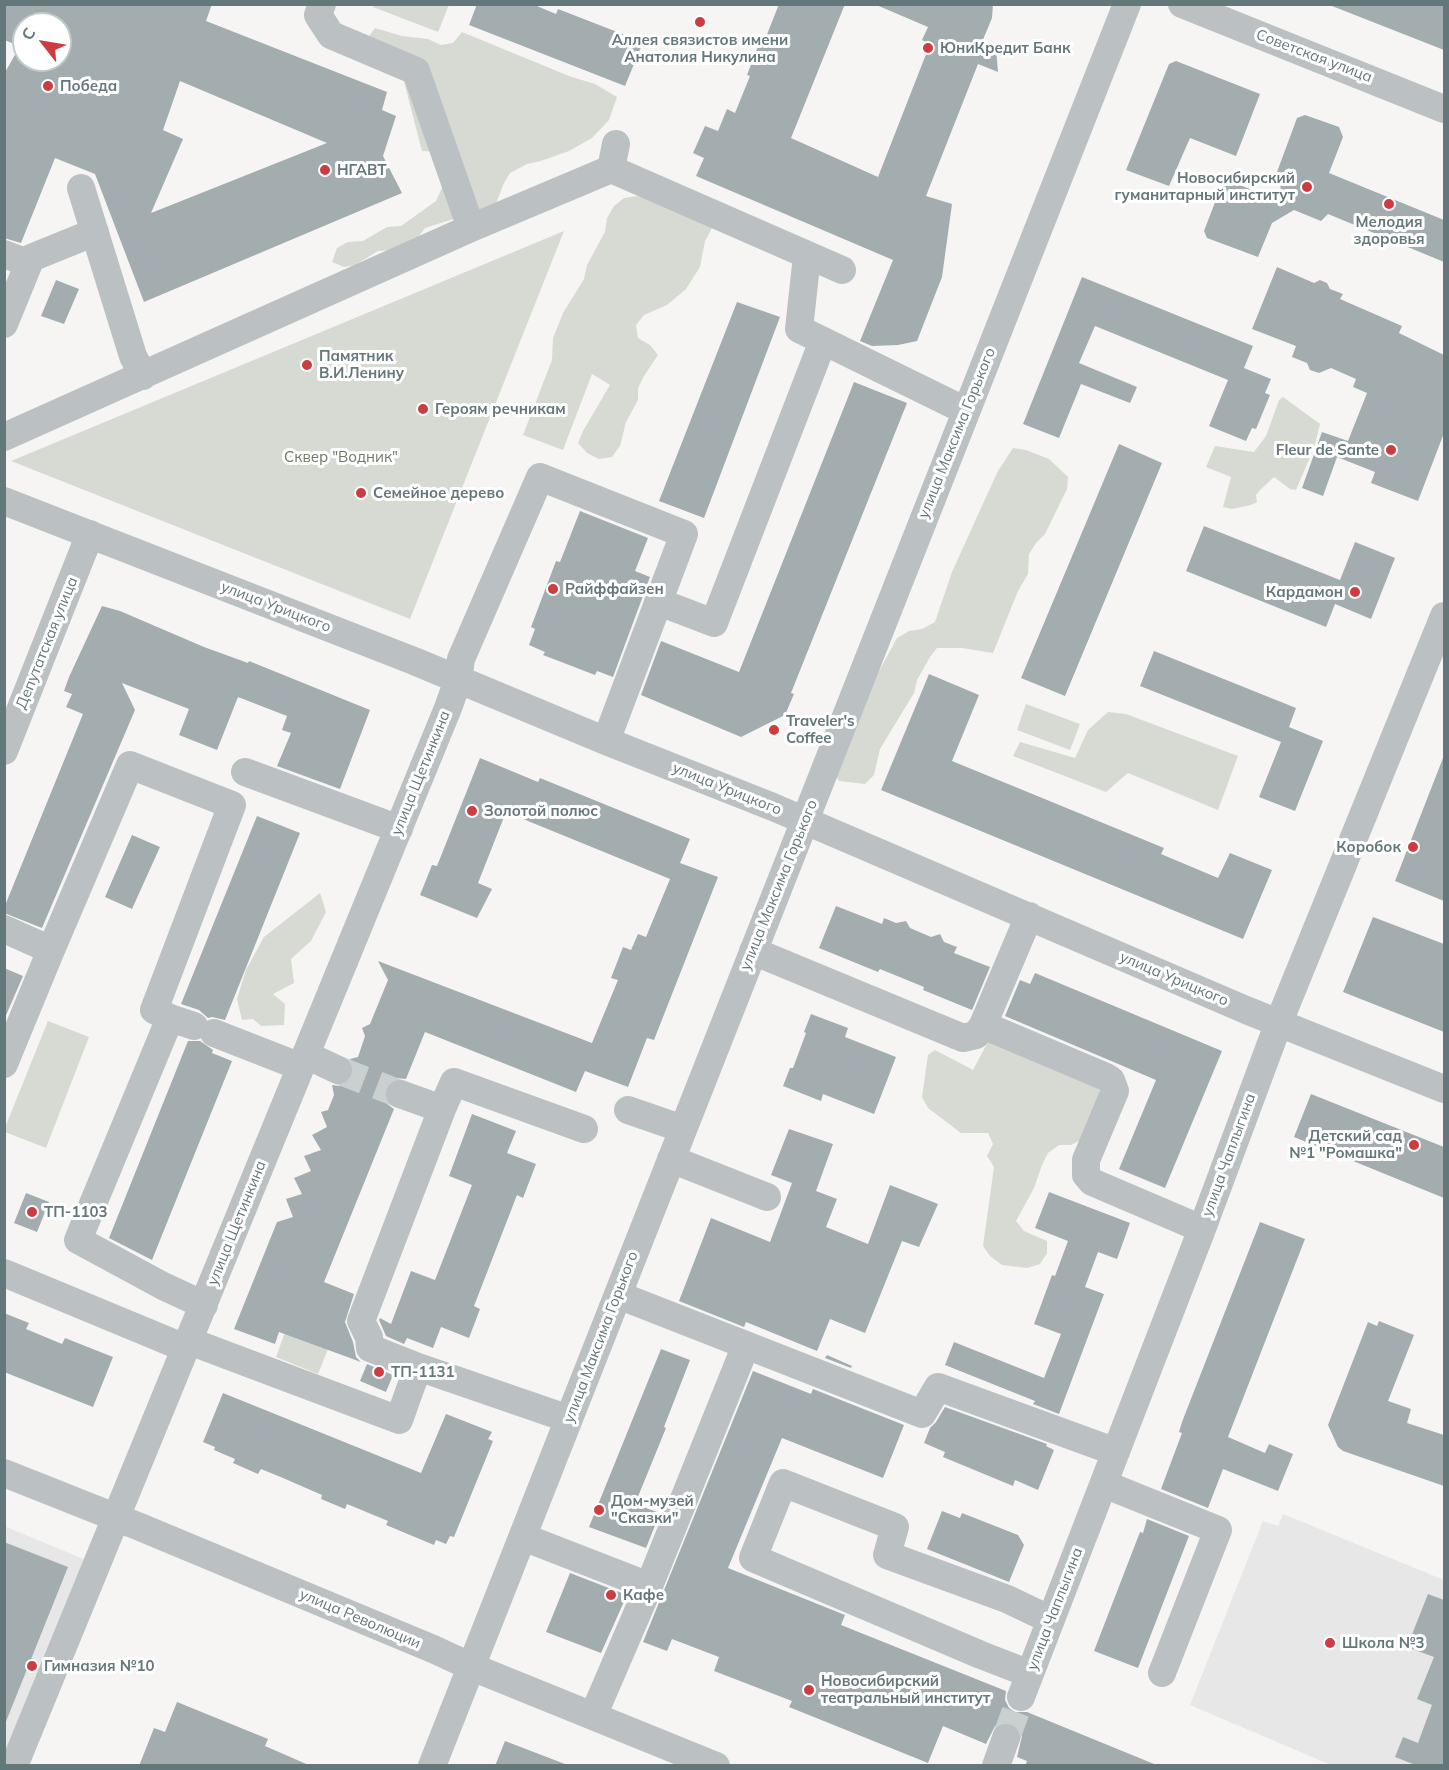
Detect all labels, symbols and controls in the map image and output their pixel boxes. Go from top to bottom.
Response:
north arrow [12,12,72,72]
marker: Аллея связистов имени Анатолия Никулина [693,15,707,29]
text: С [17,24,40,44]
street label: Советская улица [1253,26,1375,86]
place label: Аллея связистов имени Анатолия Никулина [612,31,788,66]
place label: ЮниКредит Банк [940,39,1071,57]
marker: ЮниКредит Банк [921,41,935,55]
place label: Победа [60,77,117,95]
marker: Победа [41,79,55,93]
place label: НГАВТ [337,161,387,179]
marker: НГАВТ [318,163,332,177]
place label: Новосибирский гуманитарный институт [1115,169,1295,204]
marker: Новосибирский гуманитарный институт [1300,180,1314,194]
marker: Мелодия здоровья [1382,197,1396,211]
place label: Мелодия здоровья [1353,213,1425,248]
street label: улица Максима Горького [915,345,999,521]
place label: Памятник В.И.Ленину [319,347,404,382]
marker: Памятник В.И.Ленину [300,358,314,372]
place label: Героям речникам [435,400,566,418]
marker: Героям речникам [416,402,430,416]
place label: Fleur de Sante [1276,441,1379,459]
marker: Fleur de Sante [1384,443,1398,457]
park label: Сквер "Водник" [284,448,398,466]
place label: Семейное дерево [373,484,504,502]
marker: Семейное дерево [354,486,368,500]
street label: Депутатская улица [12,574,82,712]
street label: улица Урицкого [219,578,333,636]
place label: Райффайзен [565,580,664,598]
marker: Райффайзен [546,582,560,596]
place label: Кардамон [1266,583,1343,601]
marker: Кардамон [1348,585,1362,599]
street label: улица Щетинкина [388,708,454,838]
place label: Traveler's Coffee [786,712,855,747]
marker: Traveler's Coffee [767,723,781,737]
street label: улица Урицкого [670,759,784,819]
street label: улица Максима Горького [737,797,821,973]
place label: Золотой полюс [484,802,598,820]
marker: Золотой полюс [465,804,479,818]
place label: Коробок [1336,838,1401,856]
marker: Коробок [1406,840,1420,854]
street label: улица Урицкого [1117,948,1231,1010]
street label: улица Чаплыгина [1198,1091,1260,1219]
place label: Детский сад №1 "Ромашка" [1289,1127,1402,1162]
marker: Детский сад №1 "Ромашка" [1407,1138,1421,1152]
street label: улица Щетинкина [204,1158,270,1288]
place label: ТП-1103 [44,1203,107,1221]
marker: ТП-1103 [25,1205,39,1219]
street label: улица Максима Горького [560,1249,642,1425]
place label: ТП-1131 [391,1363,454,1381]
marker: ТП-1131 [372,1365,386,1379]
place label: Дом-музей "Сказки" [611,1492,694,1527]
marker: Дом-музей "Сказки" [592,1503,606,1517]
street label: улица Чаплыгина [1023,1545,1087,1673]
street label: улица Революции [297,1585,423,1653]
place label: Кафе [623,1586,664,1604]
marker: Кафе [604,1588,618,1602]
place label: Школа №3 [1342,1634,1424,1652]
marker: Школа №3 [1323,1636,1337,1650]
place label: Гимназия №10 [44,1657,154,1675]
marker: Гимназия №10 [25,1659,39,1673]
place label: Новосибирский театральный институт [821,1672,990,1707]
marker: Новосибирский театральный институт [802,1683,816,1697]

